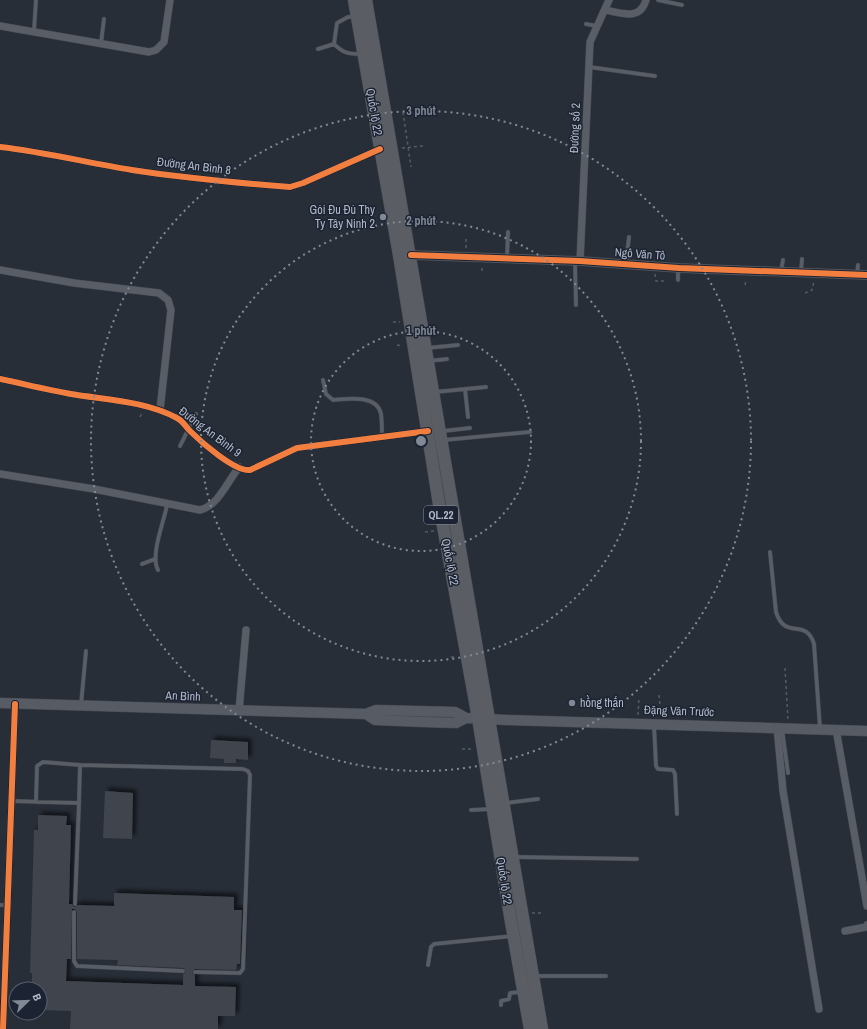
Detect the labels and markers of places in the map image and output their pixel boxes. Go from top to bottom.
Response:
place label: Gỏi Đu Đủ Thy Ty Tây Ninh 2 [310,202,375,232]
marker: Gỏi Đu Đủ Thy Ty Tây Ninh 2 [378,212,388,222]
centre of rings [414,434,428,448]
place label: hồng thắn [580,695,624,711]
marker: hồng thắn [567,698,577,708]

